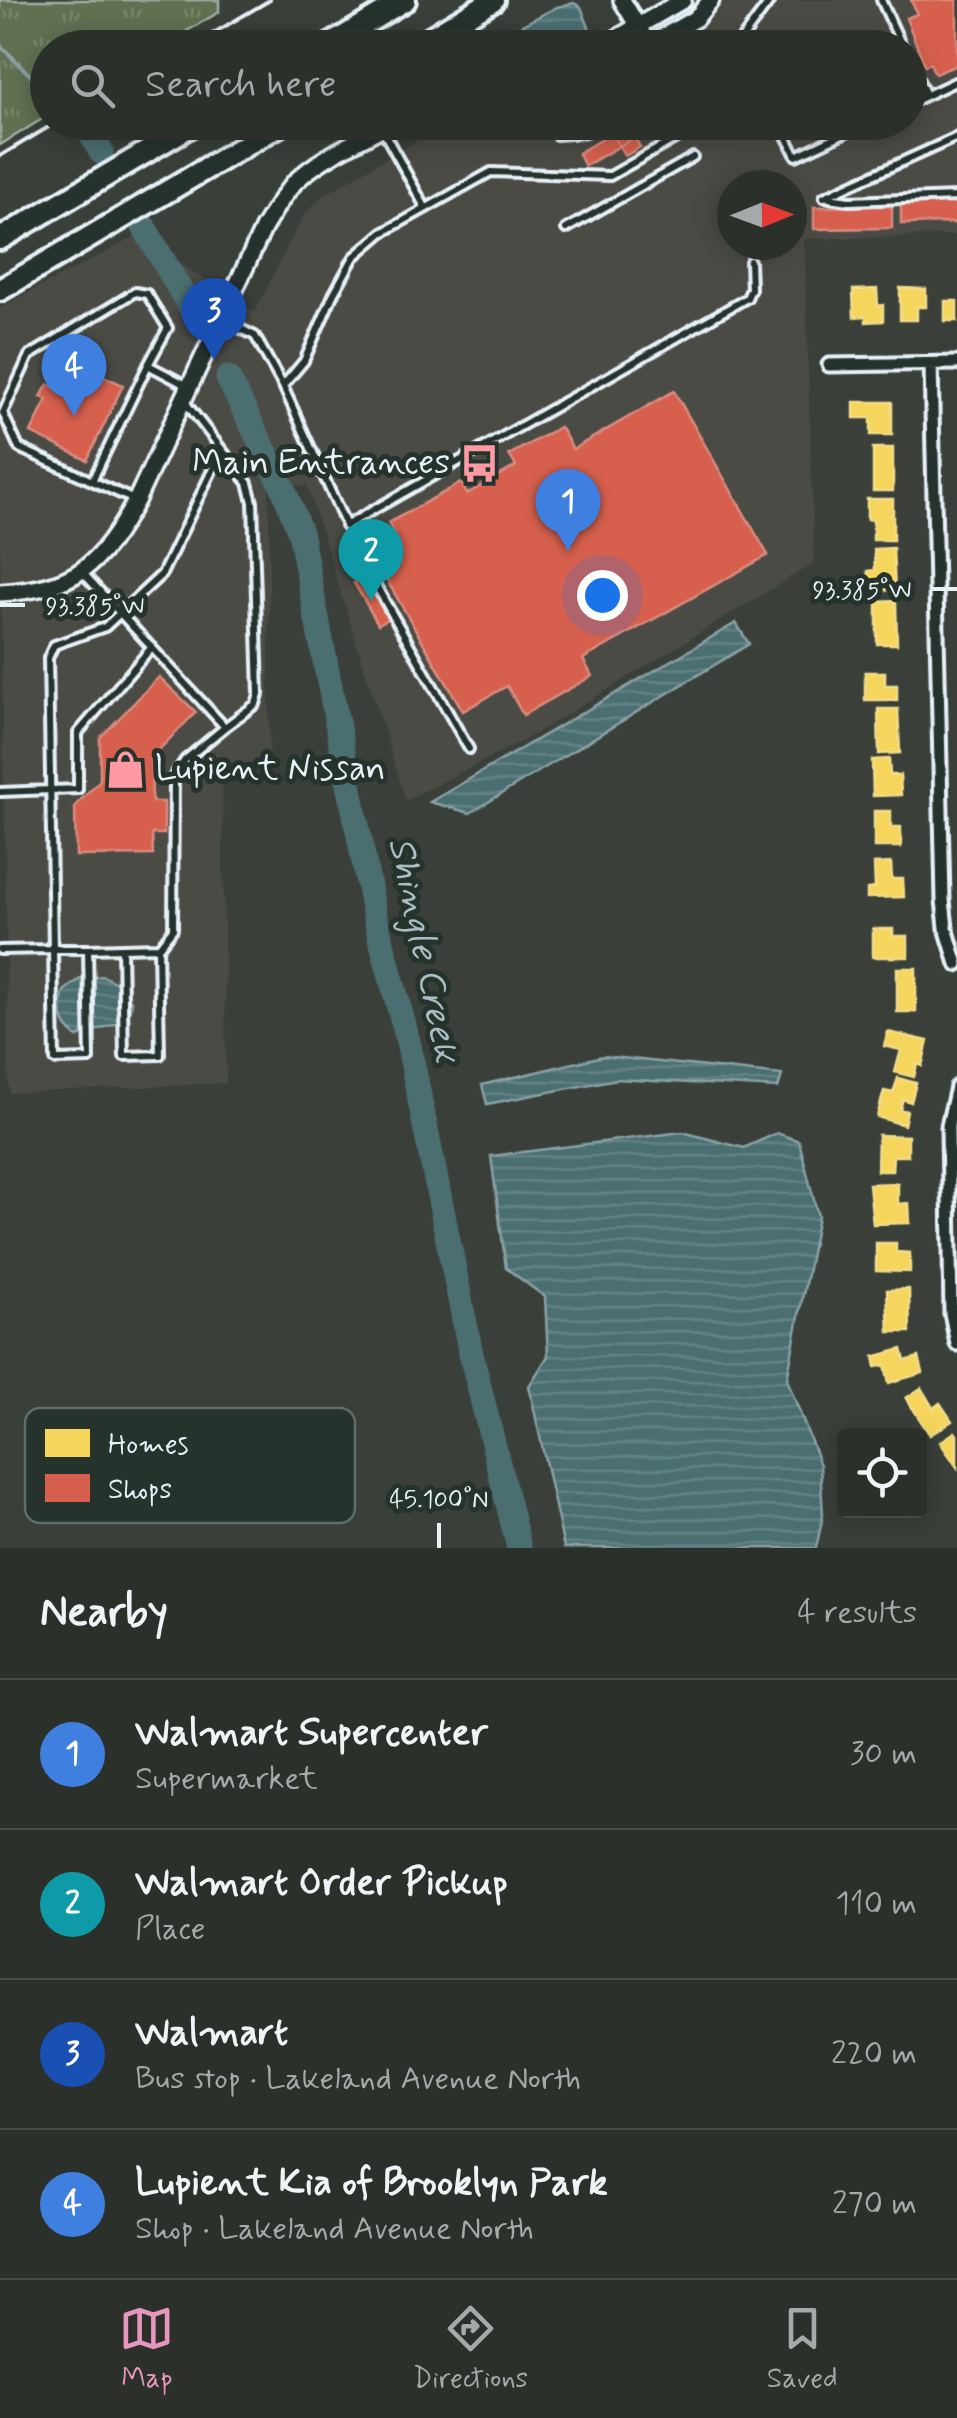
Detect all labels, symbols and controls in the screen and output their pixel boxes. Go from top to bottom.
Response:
search box [30,30,927,140]
icon: search [65,58,120,113]
text: Search here [145,61,336,110]
north arrow [717,170,807,260]
pin: 3 [182,278,246,360]
pin: 4 [42,334,106,416]
place label: Main Entrances [192,440,450,486]
bus stop icon: Main Entrances [459,442,501,484]
pin: 1 [536,468,600,551]
pin: 2 [338,518,404,601]
your location [577,570,628,621]
text: 93.385°W [813,575,911,608]
text: 93.385°W [46,591,144,624]
place label: Lupient Nissan [155,746,386,792]
shop icon: Lupient Nissan [104,748,146,790]
water label: Shingle Creek [375,833,471,1069]
legend [25,1408,355,1523]
text: Homes [108,1427,189,1464]
map controls [837,1428,927,1518]
button: locate [837,1428,927,1518]
text: Shops [108,1472,172,1509]
text: 45.100°N [389,1484,489,1517]
text: Nearby [40,1586,168,1641]
text: 4 results [797,1592,917,1634]
text: Walmart Supercenter [135,1709,488,1758]
text: 1 [65,1733,80,1775]
text: 30 m [850,1733,917,1775]
text: Supermarket [135,1758,318,1800]
text: Walmart Order Pickup [135,1859,507,1908]
text: 2 [65,1883,80,1925]
text: 110 m [836,1883,917,1925]
text: Place [135,1908,205,1950]
text: Walmart [135,2009,288,2058]
text: 3 [65,2033,80,2075]
text: 220 m [831,2033,917,2075]
text: Bus stop · Lakeland Avenue North [135,2058,581,2100]
text: Lupient Kia of Brooklyn Park [135,2159,608,2208]
text: 4 [63,2183,82,2225]
text: 270 m [832,2183,917,2225]
text: Shop · Lakeland Avenue North [135,2208,534,2250]
tab: Map [119,2301,174,2398]
tab: Directions [413,2301,528,2398]
tab: Saved [767,2301,838,2398]

